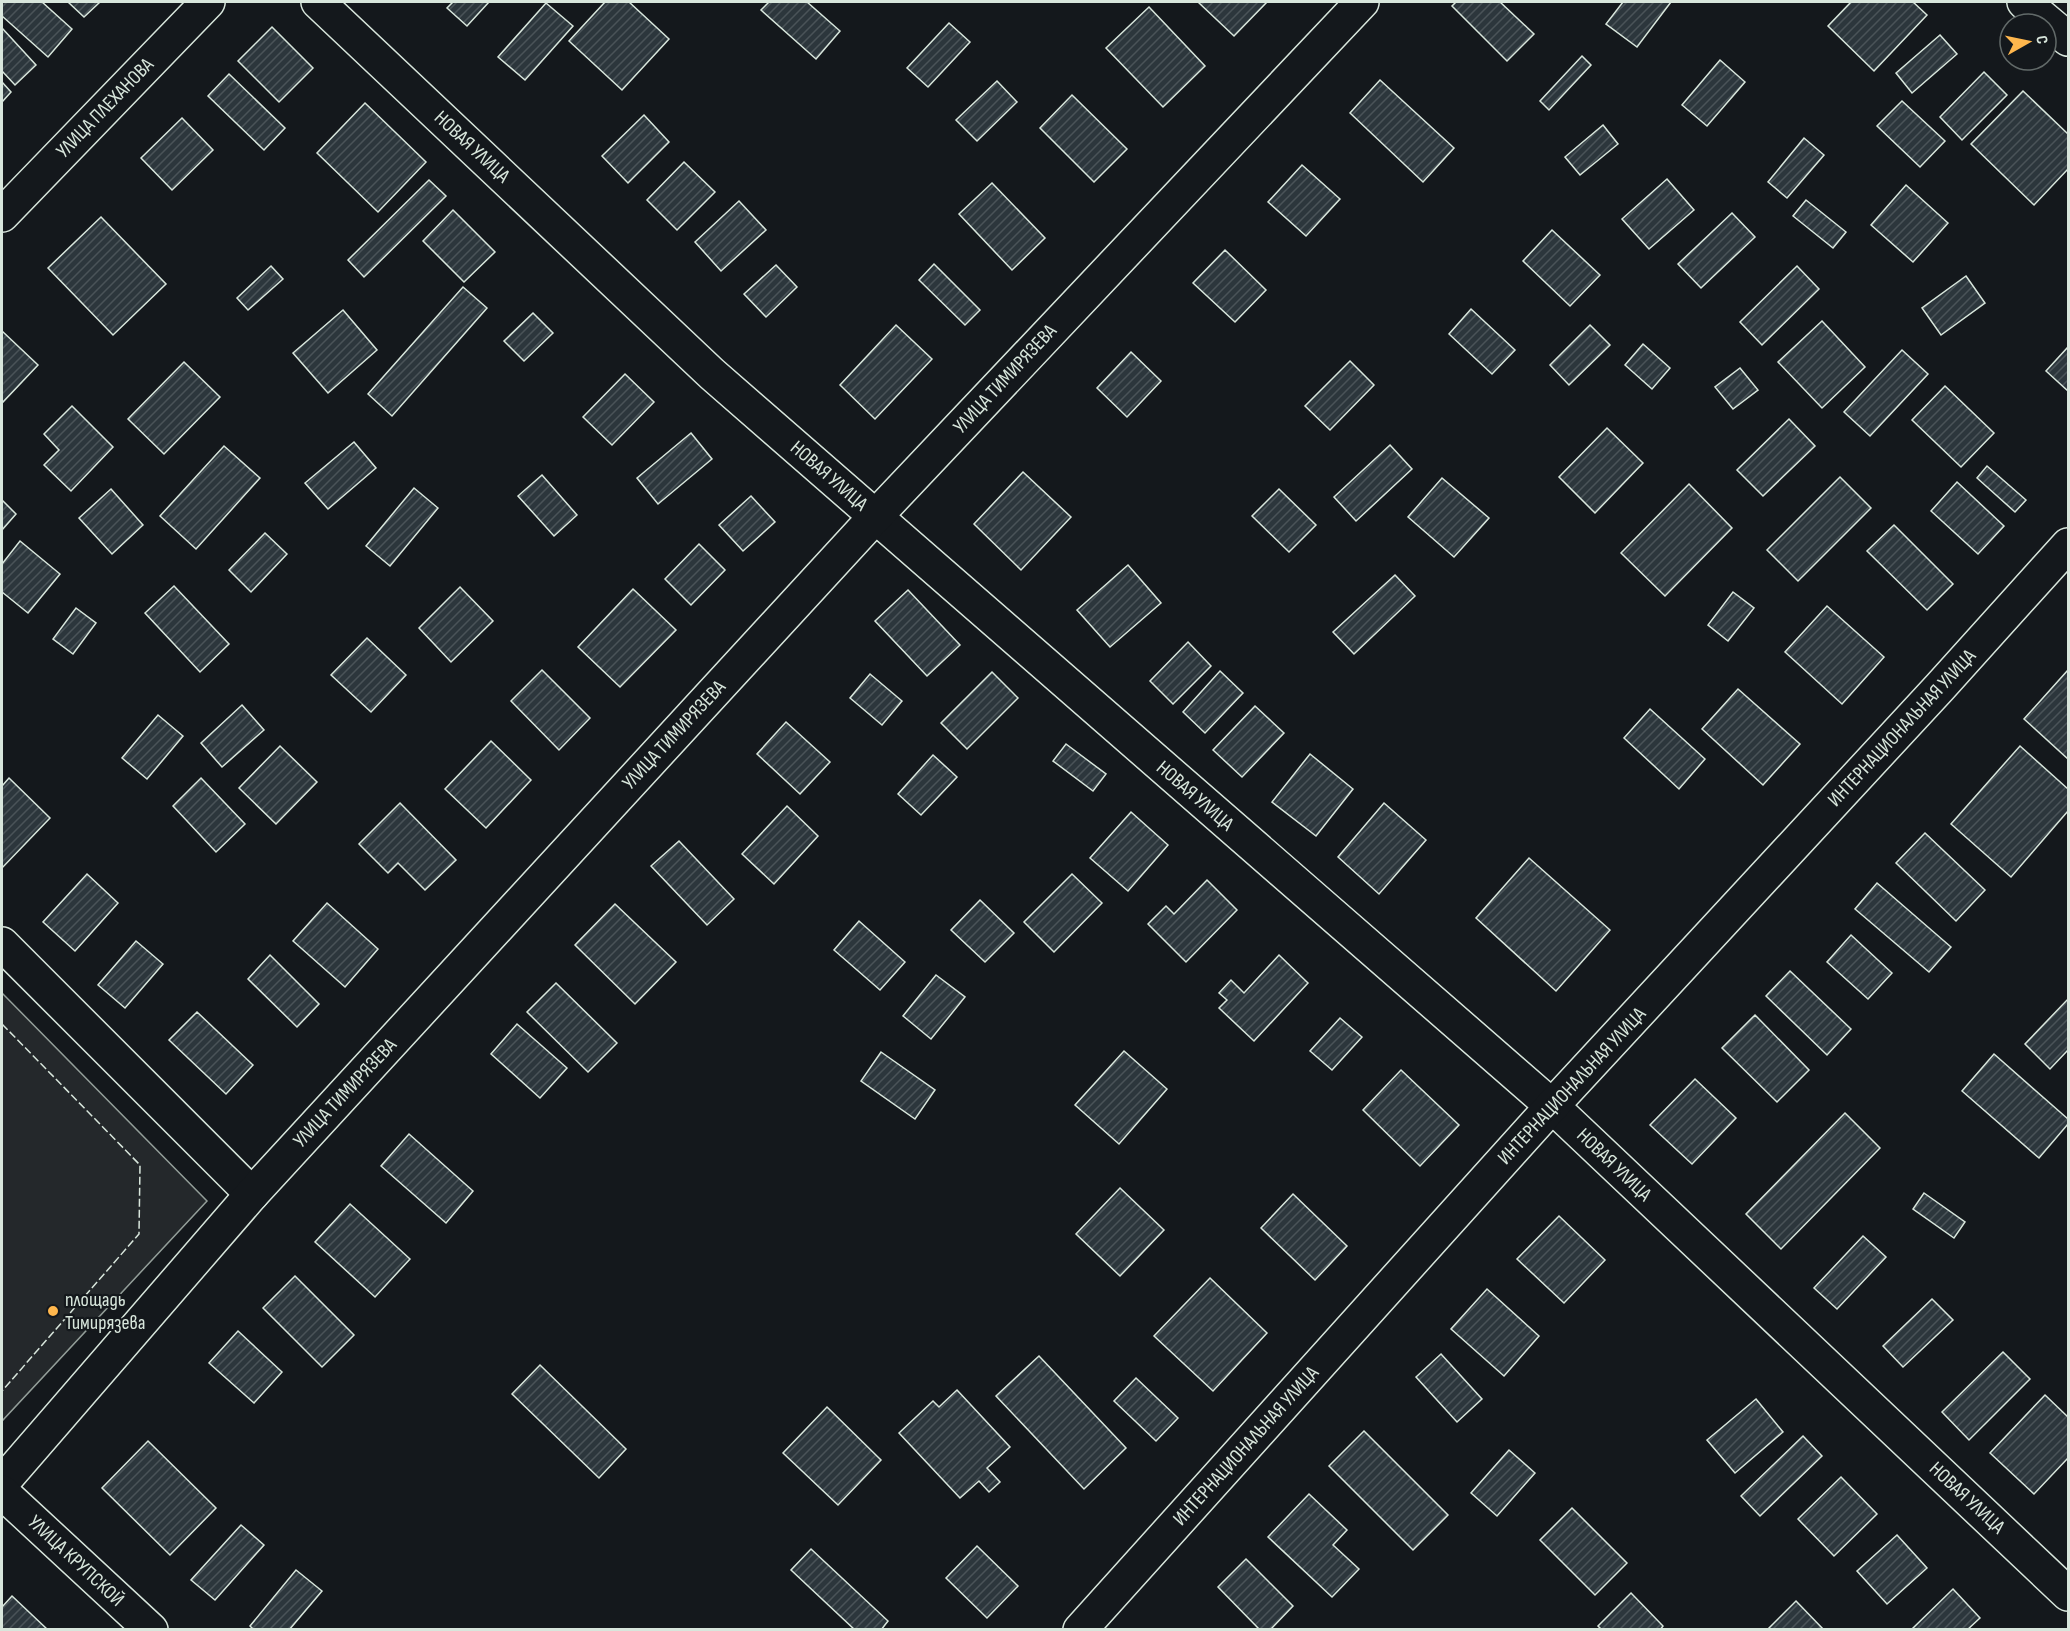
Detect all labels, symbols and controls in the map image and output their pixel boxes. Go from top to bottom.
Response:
north arrow [1998,12,2058,72]
text: С [2031,34,2051,45]
street label: УЛИЦА ПЛЕХАНОВА [51,53,159,163]
street label: НОВАЯ УЛИЦА [429,106,515,188]
street label: УЛИЦА ТИМИРЯЗЕВА [948,319,1062,439]
street label: НОВАЯ УЛИЦА [785,436,873,516]
street label: ИНТЕРНАЦИОНАЛЬНАЯ УЛИЦА [1823,644,1981,812]
street label: УЛИЦА ТИМИРЯЗЕВА [617,675,731,795]
street label: НОВАЯ УЛИЦА [1151,756,1239,836]
street label: ИНТЕРНАЦИОНАЛЬНАЯ УЛИЦА [1493,1002,1651,1170]
street label: УЛИЦА ТИМИРЯЗЕВА [288,1033,402,1153]
street label: НОВАЯ УЛИЦА [1572,1123,1657,1207]
place label: площадь Тимирязева [65,1288,146,1335]
marker: площадь Тимирязева [46,1304,60,1318]
street label: ИНТЕРНАЦИОНАЛЬНАЯ УЛИЦА [1168,1361,1324,1531]
street label: НОВАЯ УЛИЦА [1924,1457,2010,1539]
street label: УЛИЦА КРУПСКОЙ [23,1510,129,1612]

